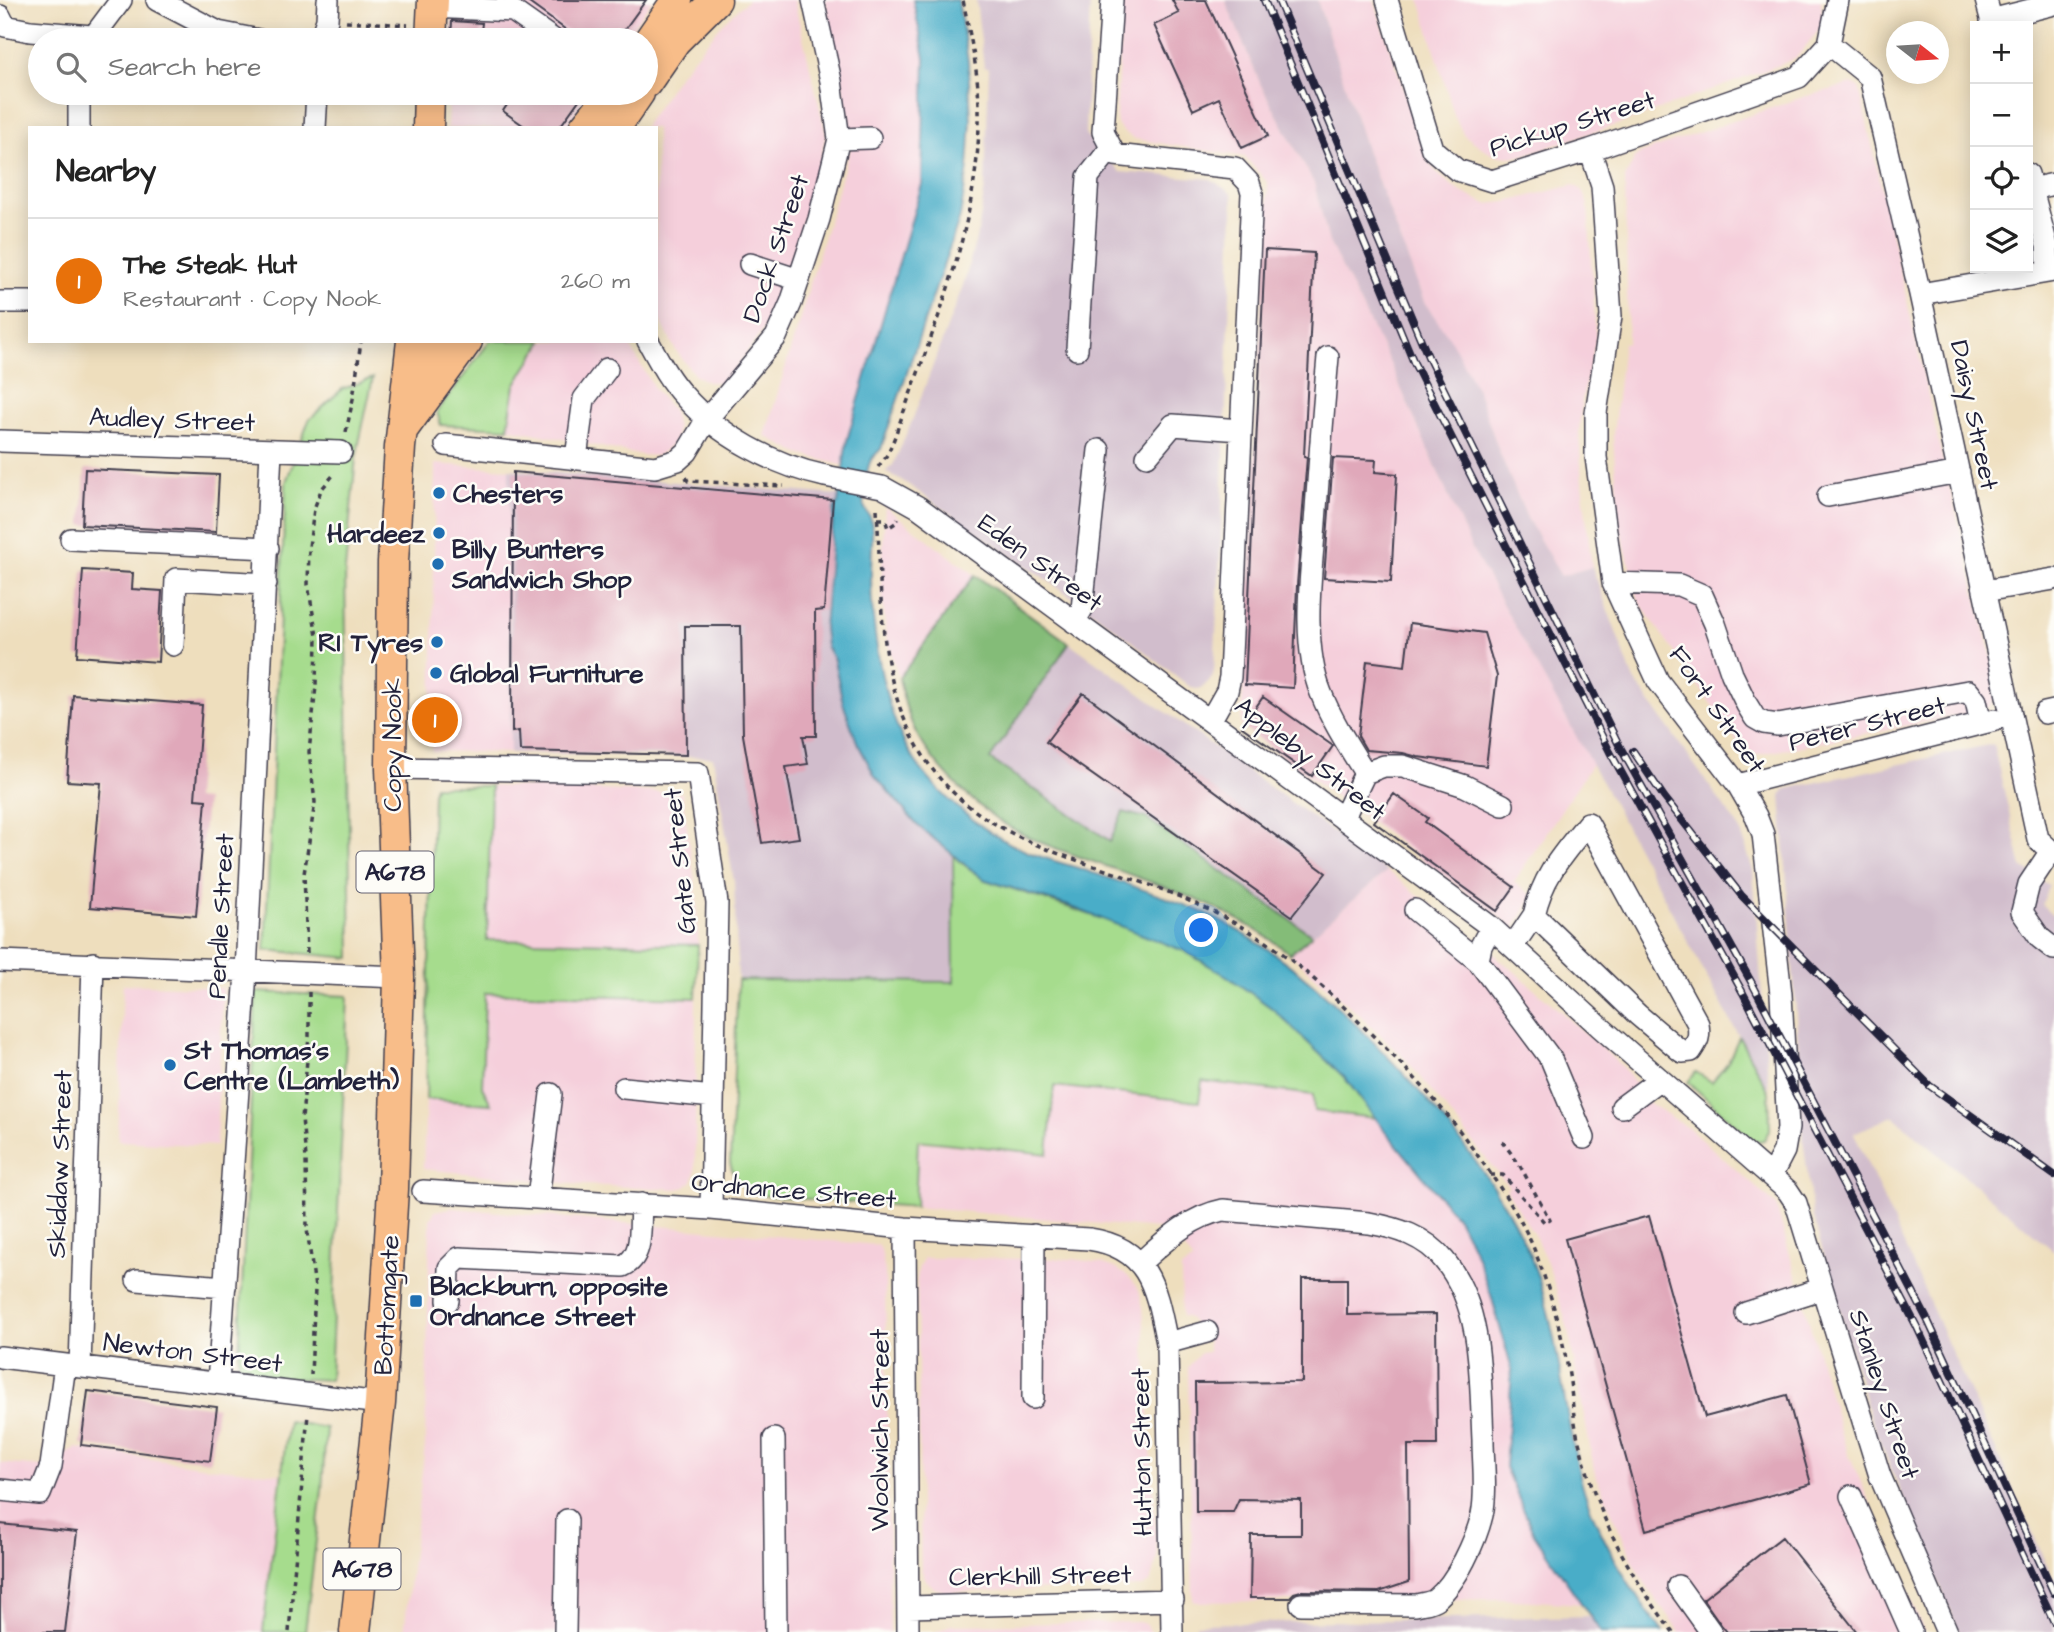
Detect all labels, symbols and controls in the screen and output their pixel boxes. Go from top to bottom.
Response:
north arrow [1886,21,1949,84]
map controls [1970,21,2033,273]
button: + [1970,21,2033,84]
search box [28,28,658,105]
icon: search [52,48,90,86]
text: Search here [108,49,261,85]
street label: Pickup Street [1485,82,1660,166]
button: − [1970,84,2033,147]
button: locate [1970,147,2033,210]
text: Nearby [56,151,156,193]
street label: Dock Street [734,169,818,327]
button: layers [1970,210,2033,273]
text: The Steak Hut [123,247,297,283]
text: 1 [78,265,80,297]
text: 260 m [561,265,630,297]
text: Restaurant · Copy Nook [123,283,381,315]
street label: Daisy Street [1939,337,2008,494]
street label: Audley Street [88,399,256,443]
place label: Chesters [453,476,563,512]
marker: Chesters [431,485,447,501]
street label: Eden Street [971,505,1111,621]
place label: Hardeez [327,516,426,552]
marker: Hardeez [431,525,447,541]
place label: Billy Bunters Sandwich Shop [451,532,632,598]
marker: Billy Bunters Sandwich Shop [430,556,446,572]
place label: RI Tyres [318,625,423,664]
marker: RI Tyres [429,634,445,650]
street label: Fort Street [1660,639,1775,781]
place label: Global Furniture [450,656,644,692]
marker: Global Furniture [428,665,444,681]
street label: Copy Nook [375,678,413,812]
street label: Peter Street [1785,687,1950,761]
street label: Appleby Street [1226,688,1394,831]
pin: 1 [412,694,458,746]
street label: Gate Street [654,786,706,936]
street label: Pendle Street [199,832,243,1000]
road number: A678 [356,852,434,892]
your location [1184,913,1218,947]
place label: St Thomas's Centre (Lambeth) [183,1033,399,1099]
marker: St Thomas's Centre (Lambeth) [162,1057,178,1073]
street label: Skiddaw Street [39,1069,81,1259]
street label: Ordnance Street [690,1164,898,1218]
street label: Bottomgate [365,1234,411,1376]
place label: Blackburn, opposite Ordnance Street [430,1269,668,1335]
marker: Blackburn, opposite Ordnance Street [408,1293,424,1309]
street label: Stanley Street [1838,1305,1929,1485]
street label: Newton Street [101,1324,285,1382]
street label: Woolwich Street [862,1328,898,1531]
street label: Hutton Street [1123,1367,1161,1536]
road number: A678 [324,1548,400,1590]
street label: Clerkhill Street [948,1556,1132,1596]

